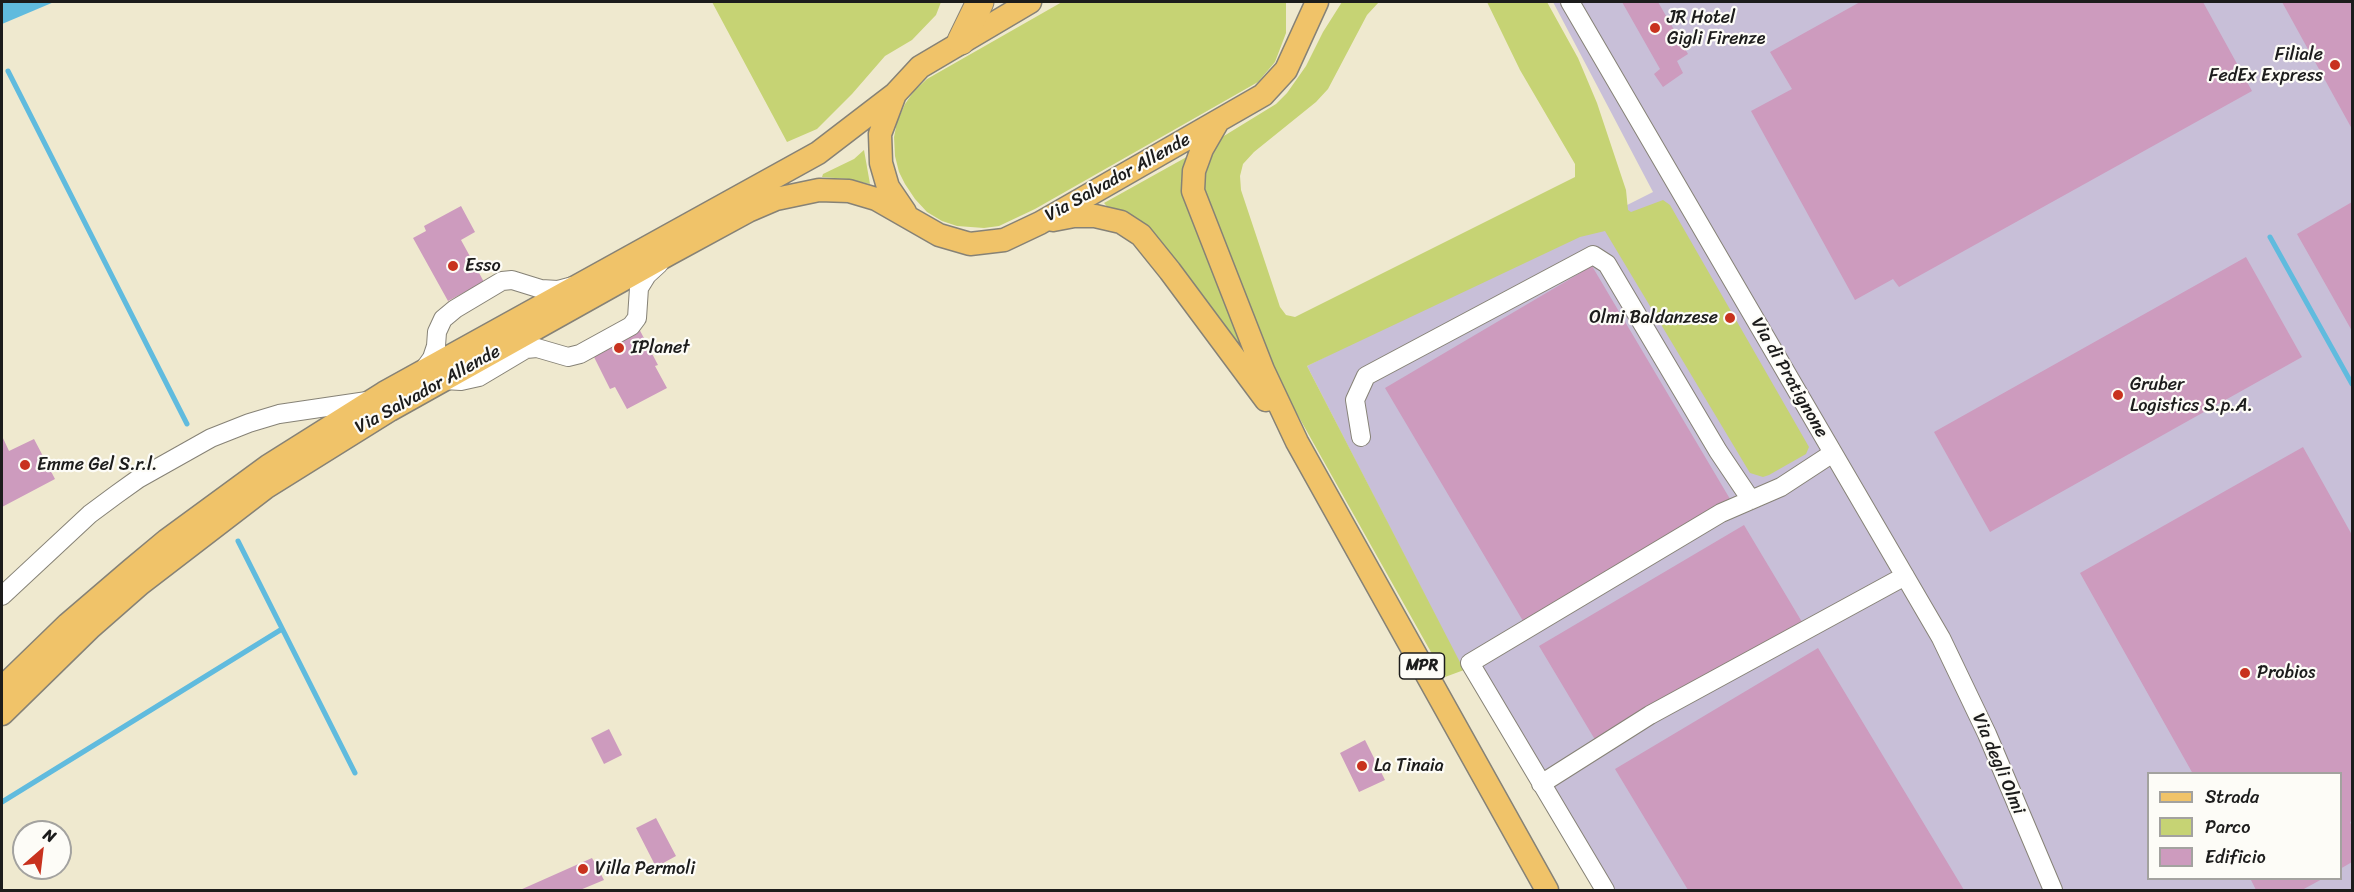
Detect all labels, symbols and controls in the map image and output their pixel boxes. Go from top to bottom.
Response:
place label: JR Hotel Gigli Firenze [1667,7,1765,50]
marker: JR Hotel Gigli Firenze [1648,21,1662,35]
place label: Filiale FedEx Express [2209,44,2323,86]
marker: Filiale FedEx Express [2328,58,2342,72]
street label: Via Salvador Allende [1042,129,1194,227]
place label: Esso [465,255,501,277]
marker: Esso [446,259,460,273]
place label: Olmi Baldanzese [1589,307,1718,329]
marker: Olmi Baldanzese [1723,311,1737,325]
street label: Via di Pratignone [1746,314,1832,442]
place label: IPlanet [631,337,689,359]
street label: Via Salvador Allende [352,341,504,439]
marker: IPlanet [612,341,626,355]
place label: Gruber Logistics S.p.A. [2130,374,2253,416]
marker: Gruber Logistics S.p.A. [2111,388,2125,402]
place label: Emme Gel S.r.l. [37,454,158,476]
marker: Emme Gel S.r.l. [18,458,32,472]
road number: MPR [1400,653,1444,679]
place label: Probios [2257,662,2315,684]
marker: Probios [2238,666,2252,680]
street label: Via degli Olmi [1967,710,2029,818]
place label: La Tinaia [1374,755,1444,777]
marker: La Tinaia [1355,759,1369,773]
legend [2147,772,2342,880]
text: Strada [2205,781,2259,813]
text: Parco [2205,811,2250,843]
north arrow [12,820,72,880]
text: N [38,820,61,851]
text: Edificio [2205,841,2266,873]
place label: Villa Permoli [595,858,695,880]
marker: Villa Permoli [576,862,590,876]

